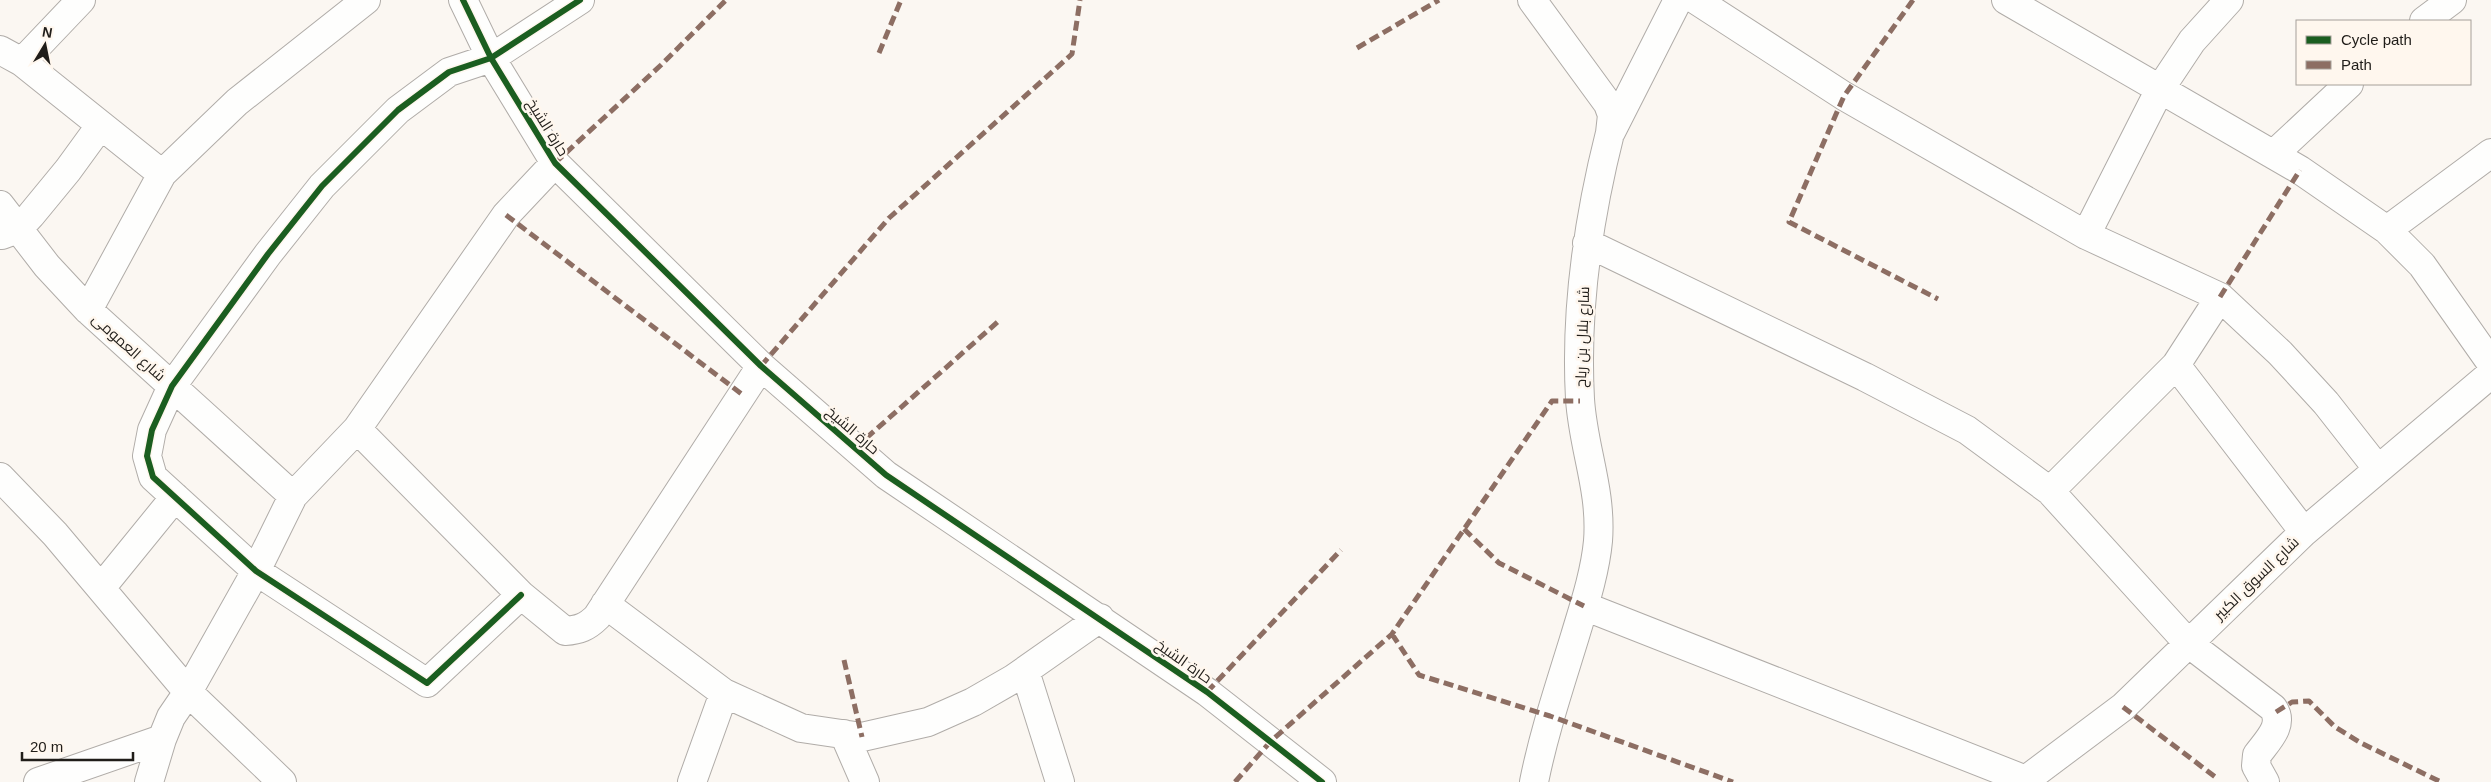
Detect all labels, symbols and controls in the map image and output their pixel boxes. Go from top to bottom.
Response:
north arrow [20,20,70,70]
legend [2296,20,2471,85]
text: N [41,23,54,41]
text: Cycle path [2341,31,2412,48]
text: Path [2341,56,2372,73]
street label: حارة الشيخ [521,95,572,160]
street label: شارع بلال بن رباح [1572,286,1595,388]
street label: شارع العمومى [87,310,169,387]
street label: حارة الشيخ [821,402,883,460]
street label: شارع السوق الكبير [2209,533,2304,626]
street label: حارة الشيخ [1151,636,1215,689]
scale bar [22,730,134,762]
text: 20 m [30,738,63,755]

